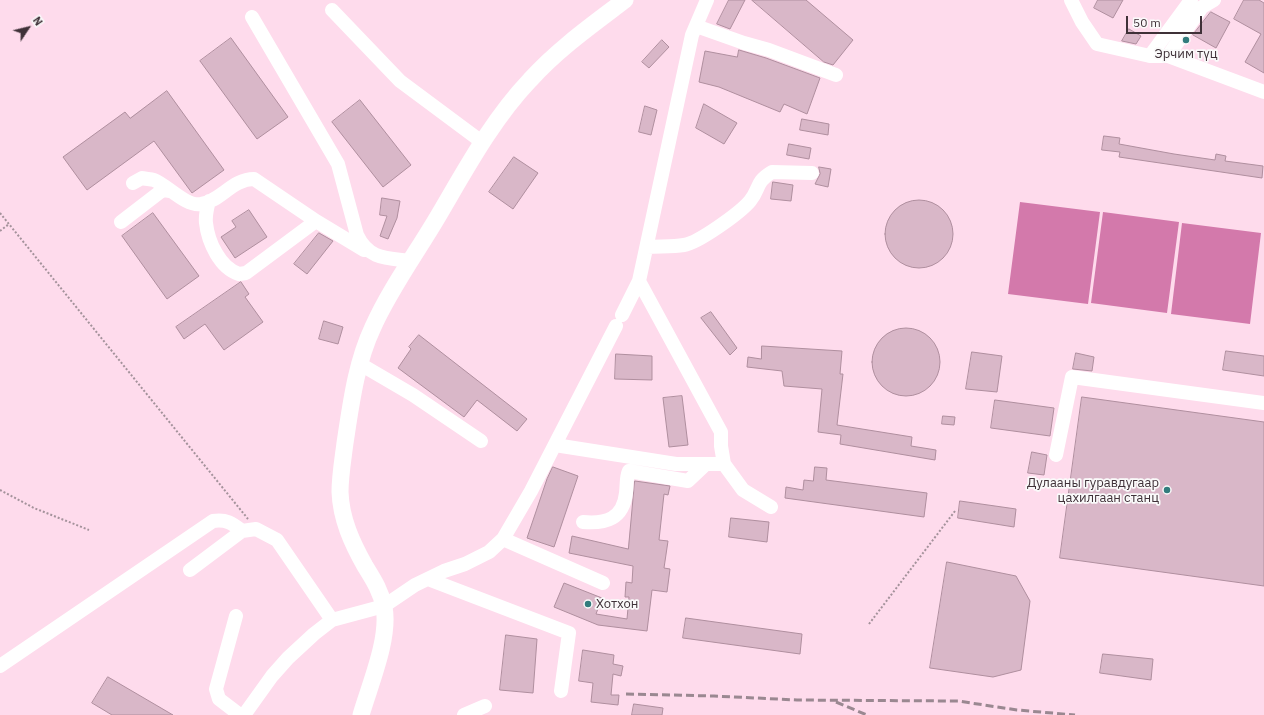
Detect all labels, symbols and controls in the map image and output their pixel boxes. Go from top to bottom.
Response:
north arrow [8,8,48,48]
scale bar [1128,8,1204,34]
text: N [30,14,46,28]
text: 50 m [1133,15,1161,30]
marker: Эрчим түц [1181,35,1191,45]
place label: Эрчим түц [1155,46,1217,62]
place label: Дулааны гуравдугаар цахилгаан станц [1027,475,1159,506]
marker: Дулааны гуравдугаар цахилгаан станц [1162,485,1172,495]
place label: Хотхон [596,596,638,612]
marker: Хотхон [583,599,593,609]

